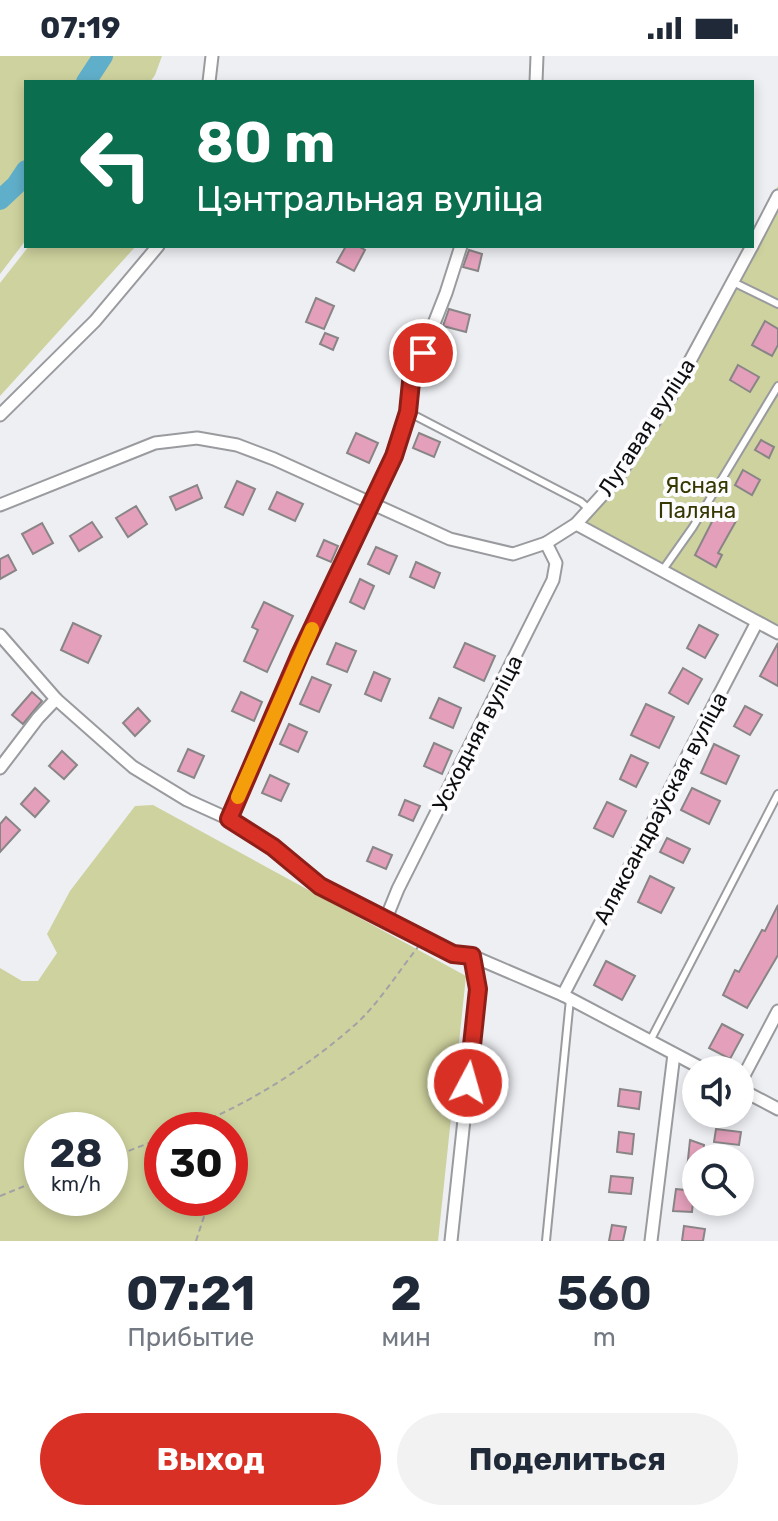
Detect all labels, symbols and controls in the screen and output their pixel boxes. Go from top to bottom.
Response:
text: 07:19 [40,10,121,46]
text: 80 m [196,110,335,176]
icon: left [64,112,168,216]
text: Цэнтральная вуліца [196,177,544,220]
pin [389,319,457,387]
icon: arrive [401,331,445,375]
street label: Лугавая вуліца [592,353,701,501]
park label: Ясная Паляна [658,472,736,524]
street label: Усходняя вуліца [426,651,528,816]
street label: Аляксандраўская вуліца [588,687,733,929]
position arrow [426,1041,510,1125]
map controls [682,1056,754,1216]
button: sound [682,1056,754,1128]
speed limit sign: 30 [144,1112,248,1216]
text: 28 [49,1130,103,1177]
button: search [682,1144,754,1216]
text: km/h [51,1172,101,1196]
text: 07:21 [126,1265,255,1322]
text: 2 [391,1265,422,1322]
text: 560 [557,1265,652,1322]
text: Прибытие [127,1322,254,1353]
text: мин [381,1322,431,1353]
text: m [593,1322,616,1353]
button: Выход [40,1413,381,1505]
button: Поделиться [397,1413,738,1505]

